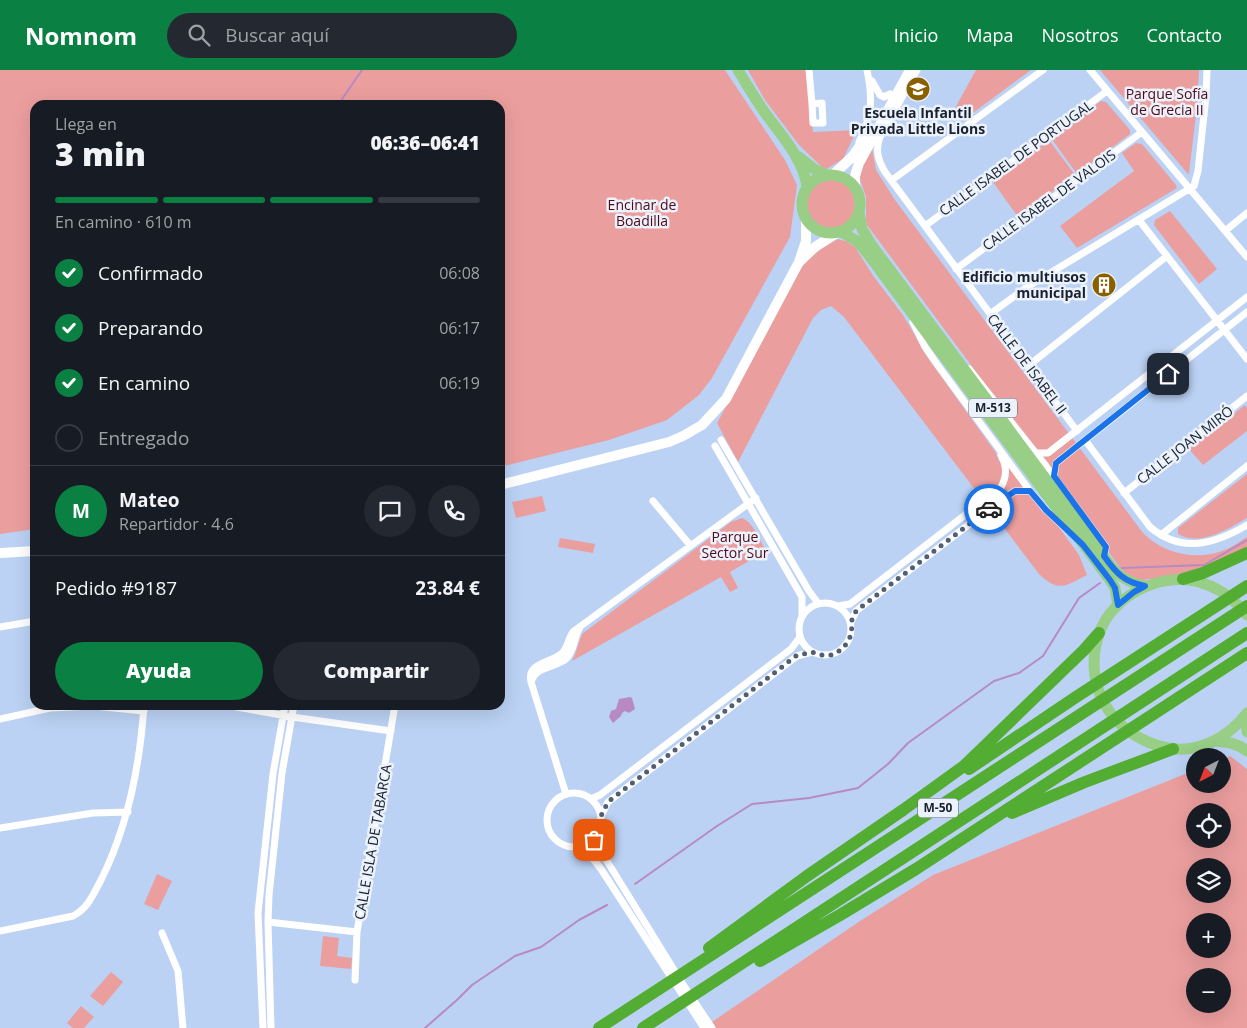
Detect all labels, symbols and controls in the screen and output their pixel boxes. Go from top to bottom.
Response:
search box [167,13,517,58]
text: Nomnom [25,19,137,52]
icon: search [185,21,213,49]
text: Buscar aquí [225,22,329,48]
text: Inicio [894,23,938,47]
text: Mapa [966,23,1014,47]
text: Nosotros [1042,23,1119,47]
text: Contacto [1147,23,1222,47]
school or university icon: Escuela Infantil Privada Little Lions [905,76,931,102]
park label: Parque Sofía de Grecia II [1126,84,1208,119]
street label: CALLE ISABEL DE PORTUGAL [935,95,1096,220]
place label: Escuela Infantil Privada Little Lions [851,103,985,138]
text: Llega en [55,113,117,135]
text: 06:36–06:41 [370,130,480,156]
text: 3 min [55,132,146,175]
street label: CALLE ISABEL DE VALOIS [978,145,1119,254]
park label: Encinar de Boadilla [608,195,677,230]
text: En camino · 610 m [55,211,192,233]
icon: check [55,259,83,287]
text: Confirmado [98,260,203,286]
text: 06:08 [439,262,480,284]
place label: Edificio multiusos municipal [962,267,1086,302]
building icon: Edificio multiusos municipal [1091,272,1117,298]
street label: CALLE DE ISABEL II [983,310,1071,418]
icon: check [55,314,83,342]
text: Preparando [98,315,203,341]
text: 06:17 [439,317,480,339]
pin [1147,353,1189,395]
icon: home [1154,360,1182,388]
icon: check [55,369,83,397]
text: En camino [98,370,190,396]
text: 06:19 [439,372,480,394]
road number: M-513 [969,398,1017,418]
street label: CALLE JOAN MIRÓ [1133,401,1237,488]
text: Entregado [98,425,189,451]
courier [964,484,1014,534]
button: chat [364,485,416,537]
button: phone [428,485,480,537]
text: Mateo [119,487,180,513]
icon: car [975,495,1003,523]
text: M [72,498,90,524]
text: Repartidor · 4.6 [119,513,234,535]
park label: Parque Sector Sur [702,527,769,562]
text: Pedido #9187 [55,575,177,601]
text: 23.84 € [415,575,480,601]
button: Ayuda [55,642,263,700]
button: Compartir [273,642,480,700]
north arrow [1186,748,1231,792]
map controls [1186,748,1231,1013]
street label: CALLE ISLA DE TABARCA [349,763,396,921]
road number: M-50 [918,798,958,818]
button: locate [1186,803,1231,848]
pin [573,819,615,861]
icon: bag [580,826,608,854]
button: layers [1186,858,1231,903]
button: + [1186,913,1231,958]
button: − [1186,968,1231,1013]

